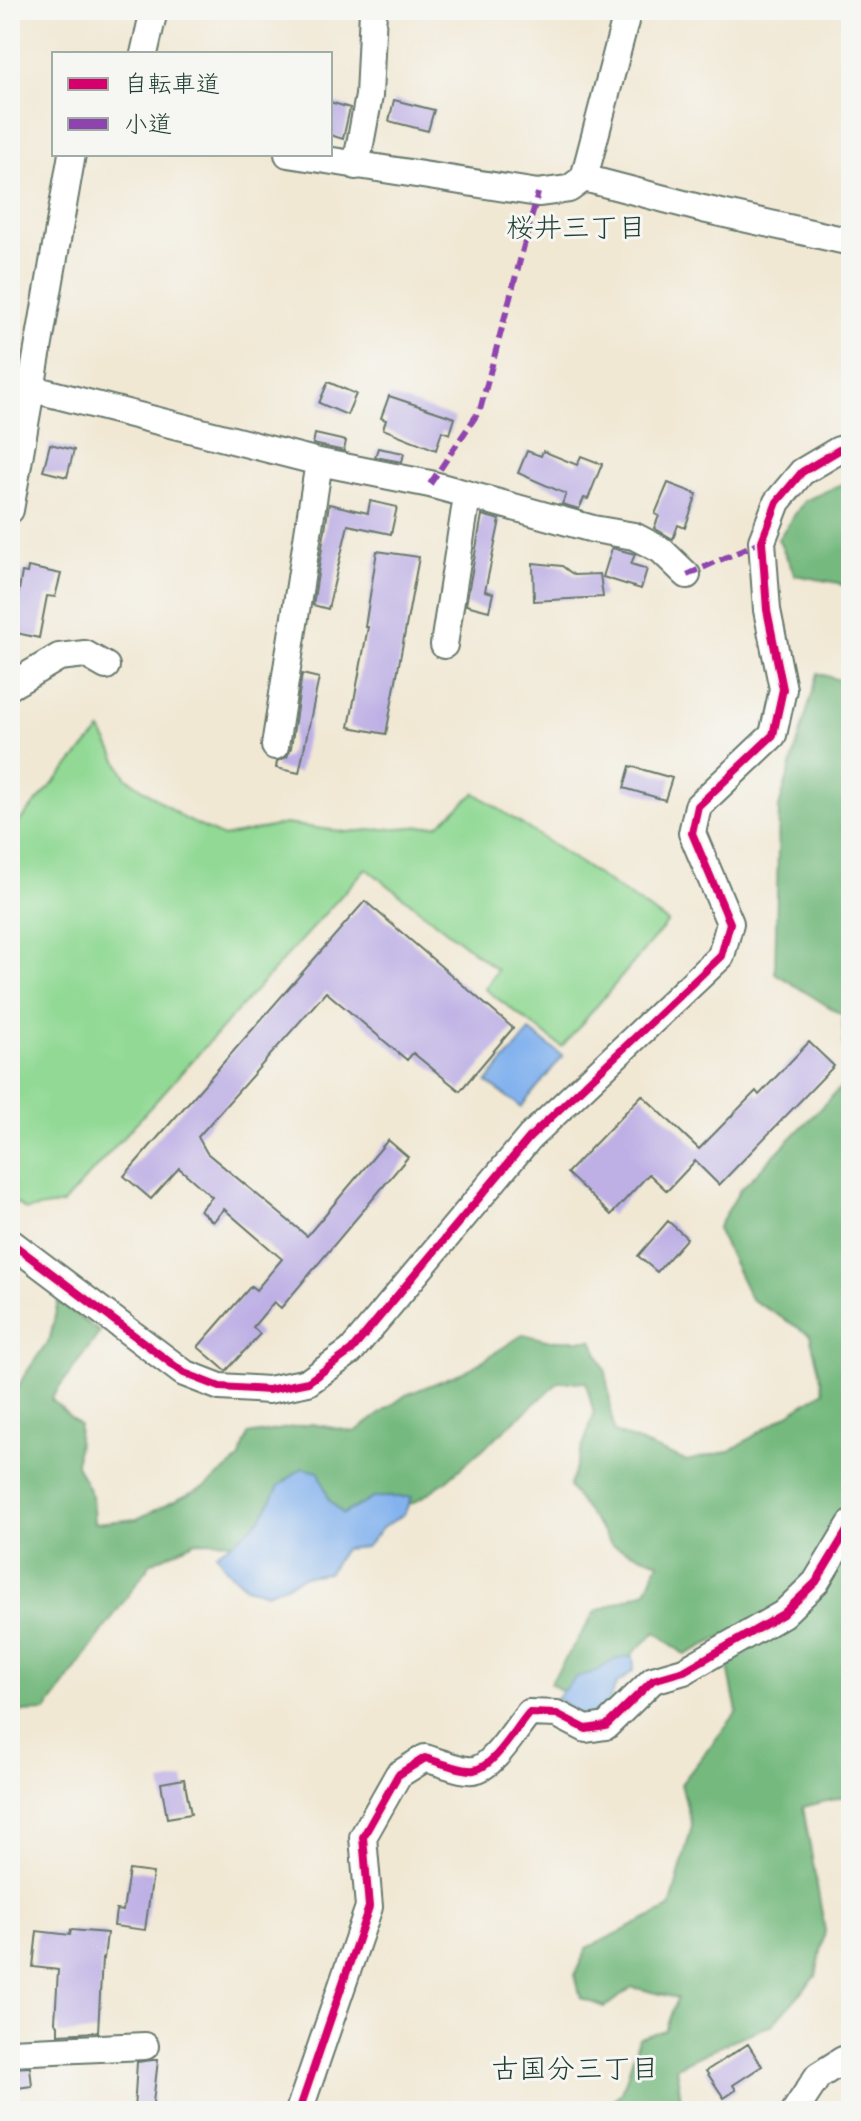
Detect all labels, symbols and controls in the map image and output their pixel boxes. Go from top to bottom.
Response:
legend [52,52,332,156]
text: 自転車道 [124,70,220,99]
text: 小道 [124,110,172,139]
district label: 桜井三丁目 [506,211,646,246]
district label: 古国分三丁目 [491,2052,659,2087]

